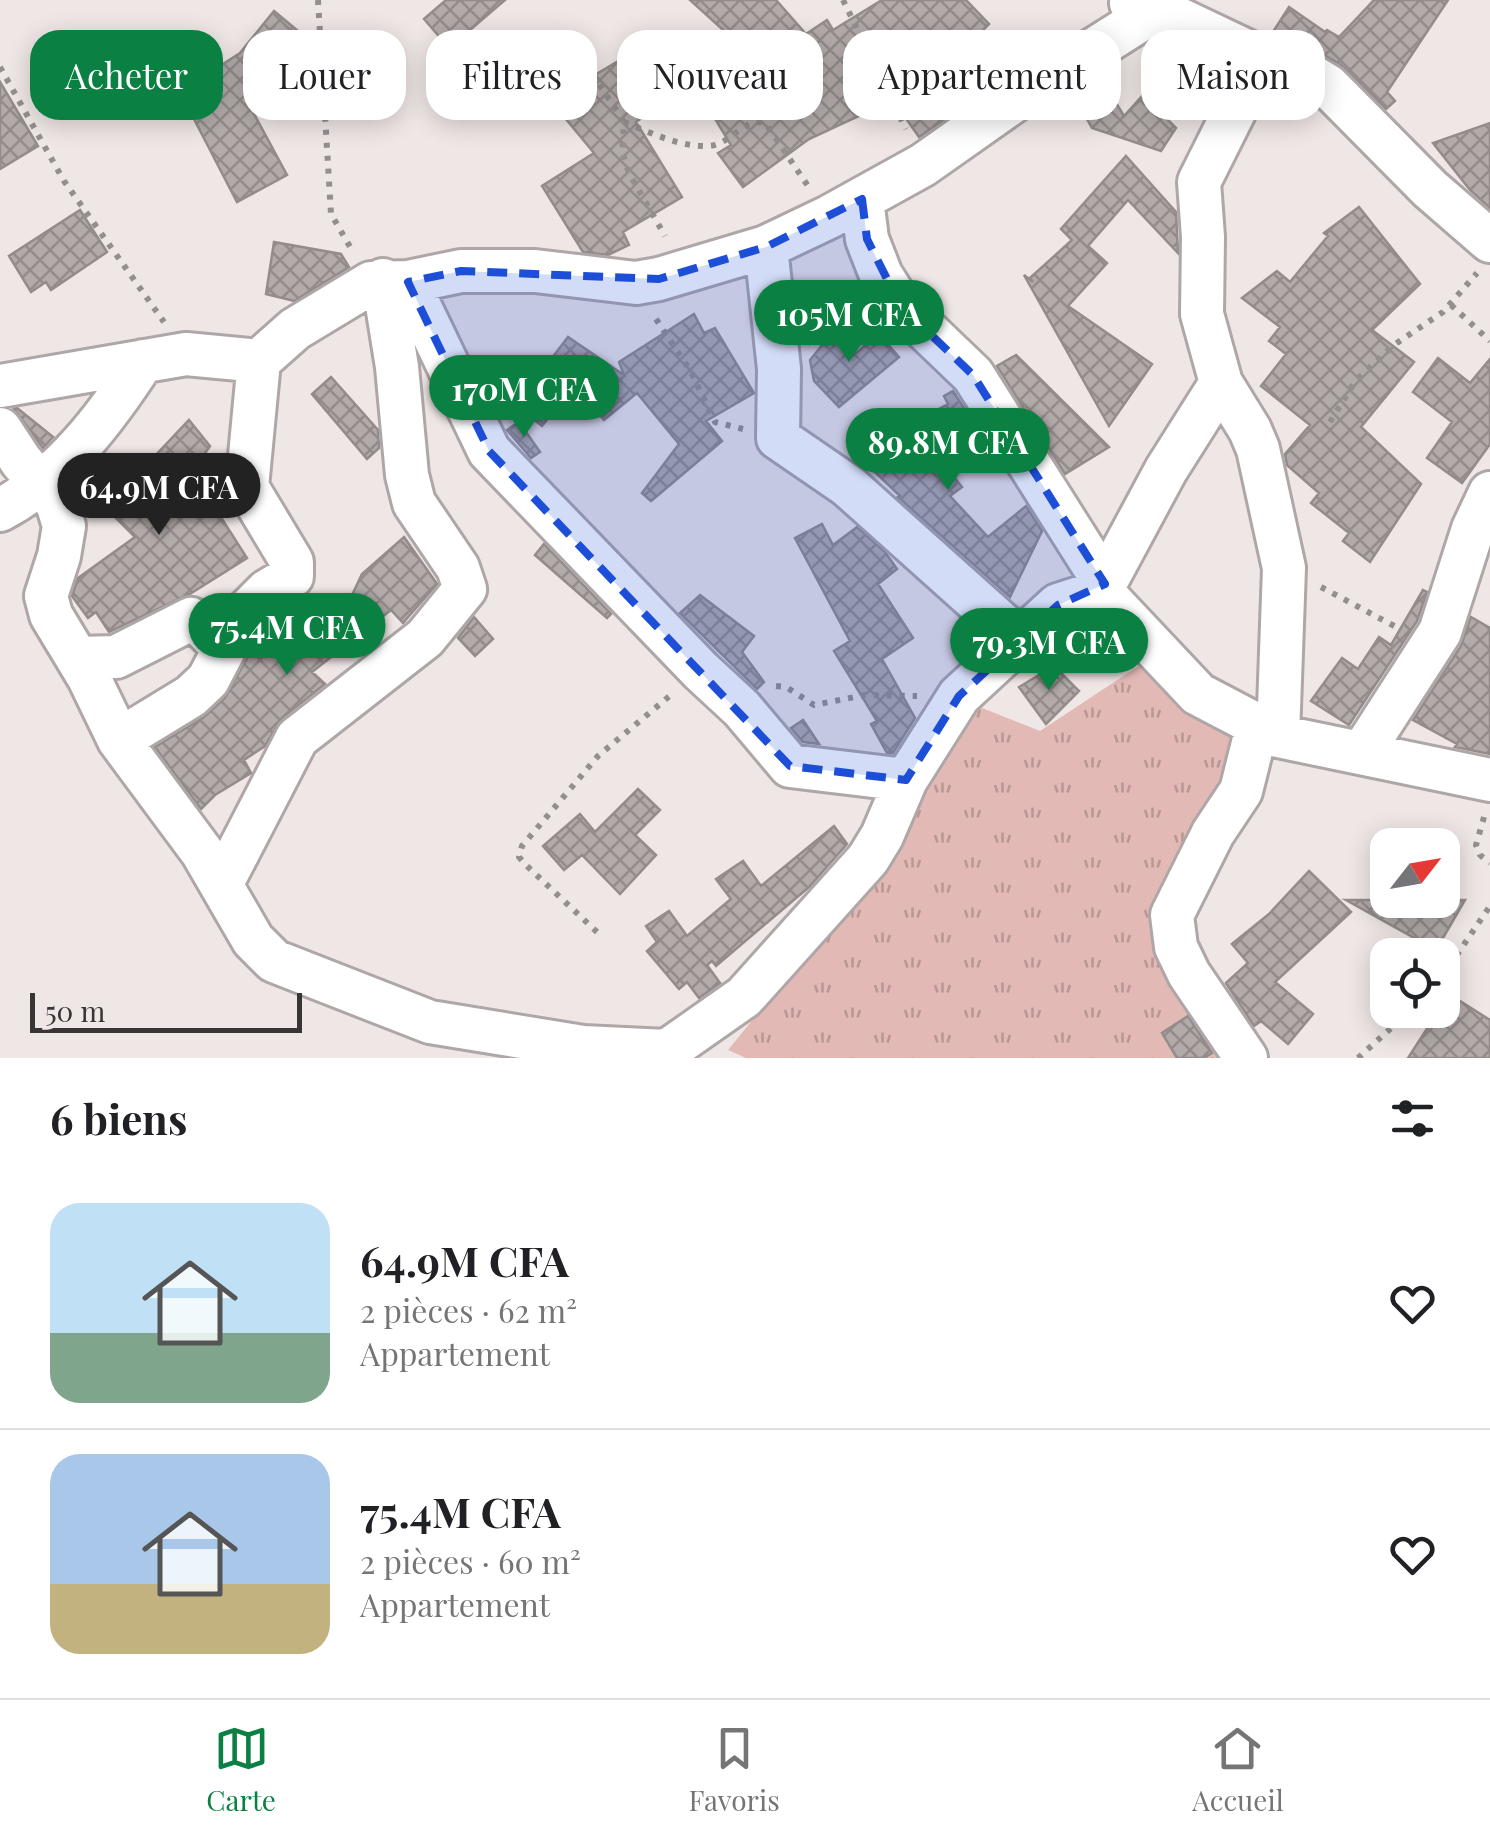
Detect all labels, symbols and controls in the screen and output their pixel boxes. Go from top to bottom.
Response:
chip: Acheter [30,30,223,120]
chip: Louer [243,30,406,120]
chip: Filtres [426,30,597,120]
chip: Nouveau [617,30,823,120]
chip: Appartement [843,30,1121,120]
chip: Maison [1141,30,1325,120]
pin: 105M CFA [746,280,952,365]
text: 105M CFA [776,291,922,334]
pin: 170M CFA [421,355,627,440]
text: 170M CFA [451,366,597,409]
pin: 89.8M CFA [834,408,1062,493]
text: 89.8M CFA [868,419,1028,462]
pin: 64.9M CFA [45,453,273,538]
text: 64.9M CFA [79,464,239,507]
pin: 75.4M CFA [173,593,401,678]
text: 75.4M CFA [210,604,364,647]
pin: 79.3M CFA [935,608,1163,693]
text: 79.3M CFA [972,619,1126,662]
north arrow [1370,828,1460,918]
map controls [1370,828,1460,1028]
button: locate [1370,938,1460,1028]
scale bar [30,988,302,1032]
text: 50 m [45,992,105,1029]
text: 6 biens [50,1090,187,1146]
icon: filters [1385,1091,1440,1146]
text: 64.9M CFA [360,1232,569,1288]
icon: home [130,1243,250,1363]
icon: heart [1385,1276,1440,1331]
text: 2 pièces · 62 m² [360,1288,577,1331]
text: Appartement [360,1331,550,1374]
text: 75.4M CFA [360,1483,561,1539]
icon: home [130,1494,250,1614]
icon: heart [1385,1527,1440,1582]
text: 2 pièces · 60 m² [360,1539,581,1582]
text: Appartement [360,1582,550,1625]
tab: Carte [206,1721,276,1818]
tab: Favoris [688,1721,780,1818]
tab: Accueil [1192,1721,1284,1818]

